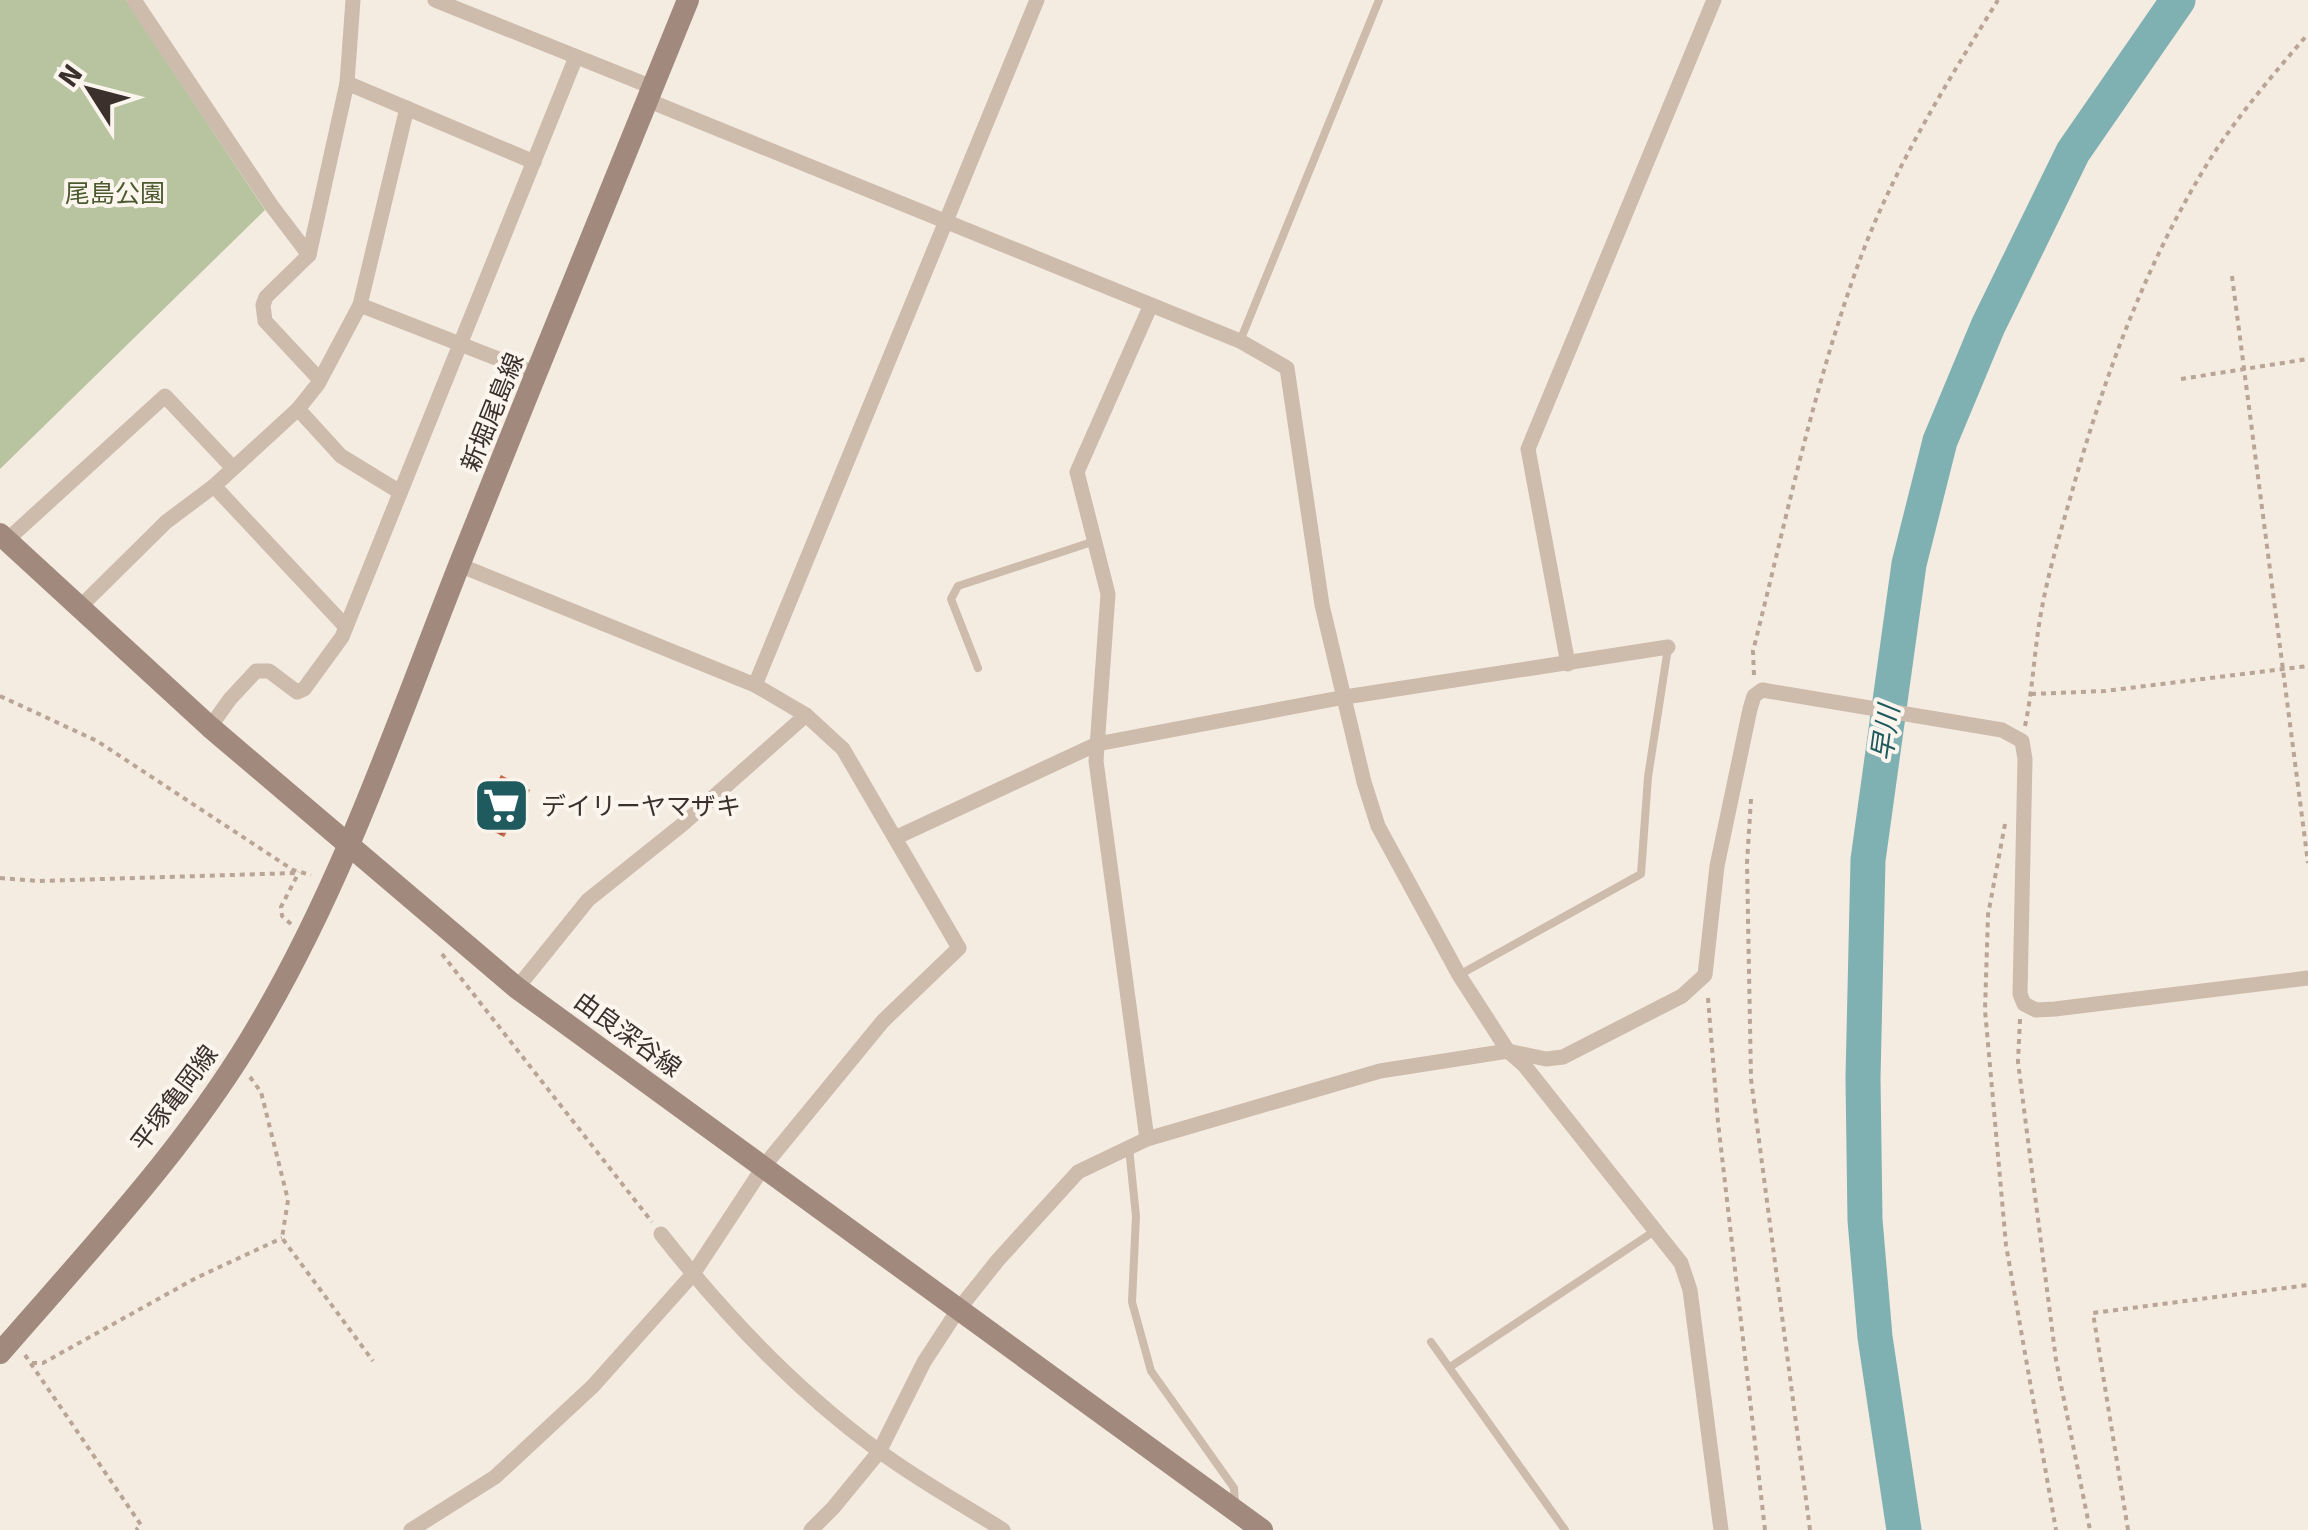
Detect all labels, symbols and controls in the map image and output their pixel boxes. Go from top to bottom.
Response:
north arrow [40,40,140,140]
text: N [51,58,90,94]
park label: 尾島公園 [65,178,165,209]
street label: 新堀尾島線 [455,348,530,476]
water label: 早川 [1865,700,1907,763]
supermarket icon: デイリーヤマザキ [472,776,532,836]
place label: デイリーヤマザキ [541,791,741,822]
street label: 由良深谷線 [568,985,687,1084]
street label: 平塚亀岡線 [124,1039,224,1158]

